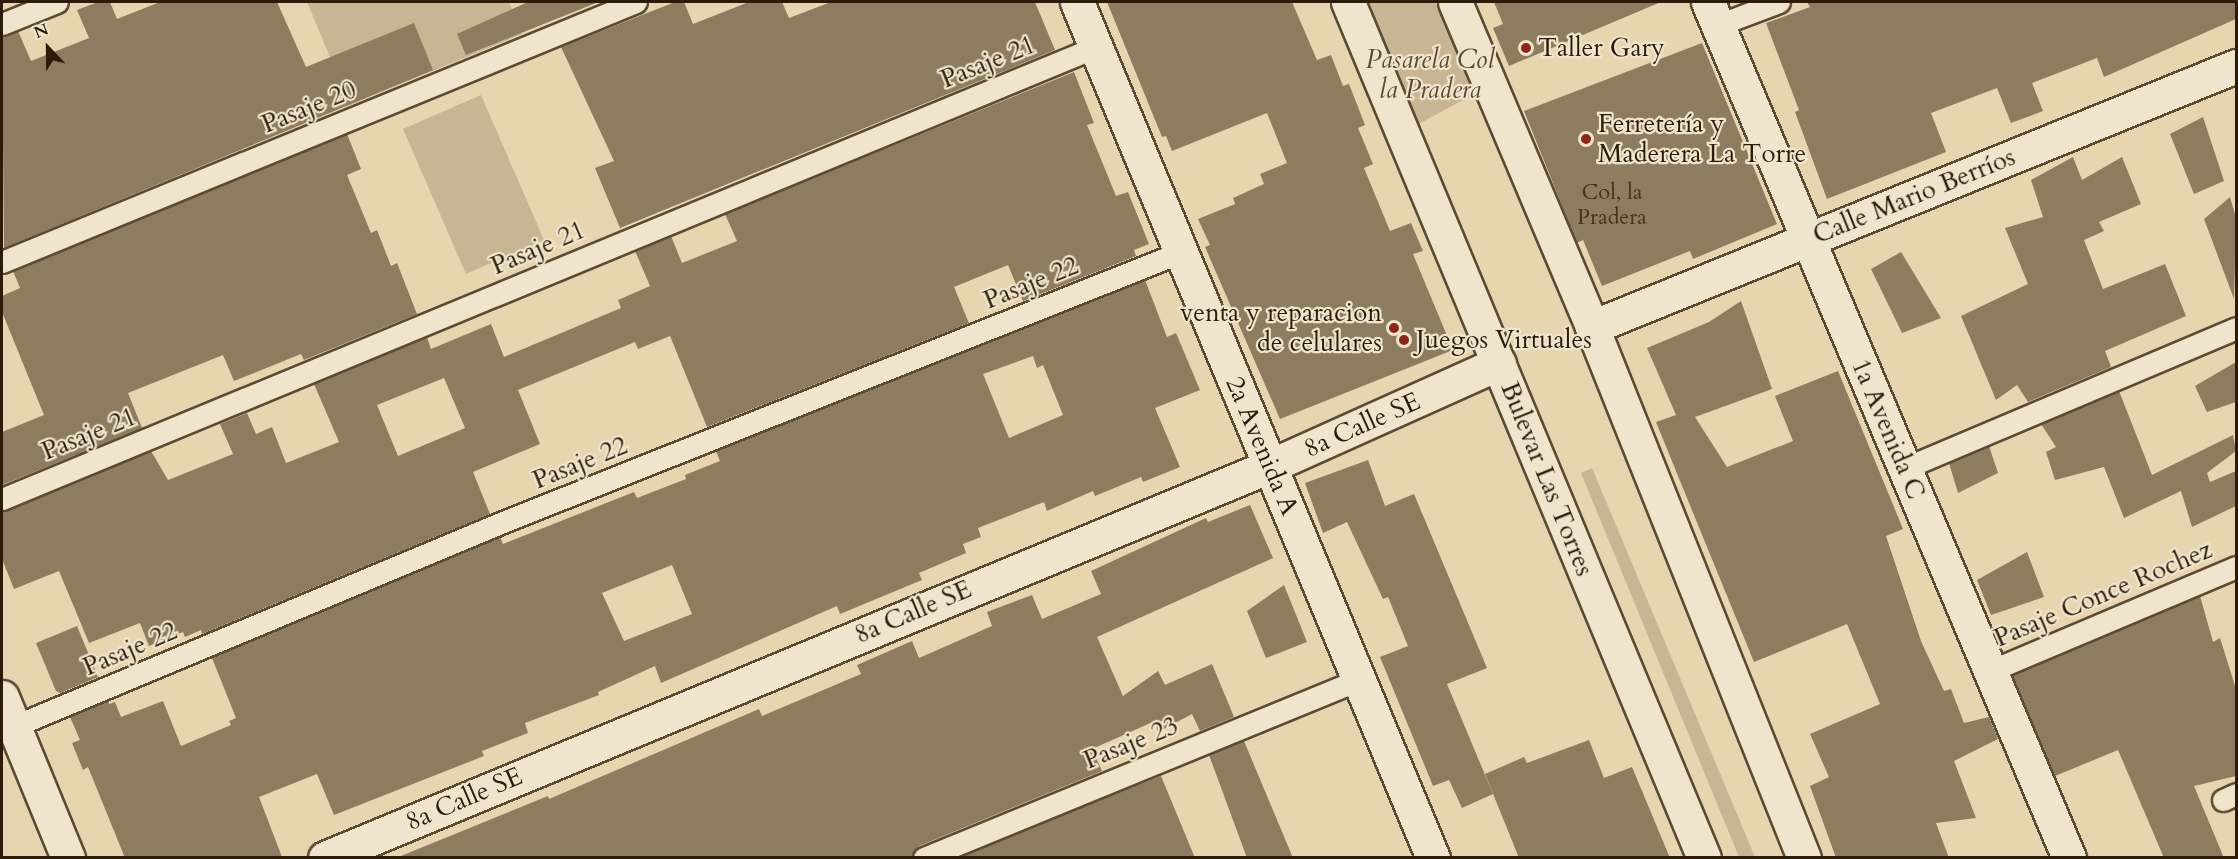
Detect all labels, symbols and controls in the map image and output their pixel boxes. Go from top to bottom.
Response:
north arrow [18,18,78,78]
text: N [31,19,52,44]
street label: Pasaje 21 [936,29,1040,95]
place label: Taller Gary [1538,32,1665,64]
marker: Taller Gary [1519,41,1533,55]
park label: Pasarela Col la Pradera [1365,44,1495,106]
street label: Pasaje 20 [257,74,361,140]
place label: Ferretería y Maderera La Torre [1598,108,1806,170]
marker: Ferretería y Maderera La Torre [1579,132,1593,146]
street label: Calle Mario Berríos [1808,141,2020,251]
house number: Col, la Pradera [1577,179,1647,230]
street label: Pasaje 21 [486,214,590,282]
street label: Pasaje 22 [979,250,1083,316]
place label: venta y reparacion de celulares [1180,297,1382,358]
marker: venta y reparacion de celulares [1387,321,1401,335]
place label: Juegos Virtuales [1416,324,1592,356]
marker: Juegos Virtuales [1397,333,1411,347]
street label: 1a Avenida C [1845,354,1931,504]
street label: 2a Avenida A [1219,372,1305,520]
street label: Bulevar Las Torres [1494,377,1600,581]
street label: 8a Calle SE [1299,386,1425,464]
street label: Pasaje 21 [37,401,141,467]
street label: Pasaje 22 [528,430,632,496]
street label: Pasaje Conce Rochez [1989,534,2217,654]
street label: 8a Calle SE [850,573,976,651]
street label: Pasaje 22 [78,615,182,683]
street label: Pasaje 23 [1079,710,1183,776]
street label: 8a Calle SE [401,760,527,838]

